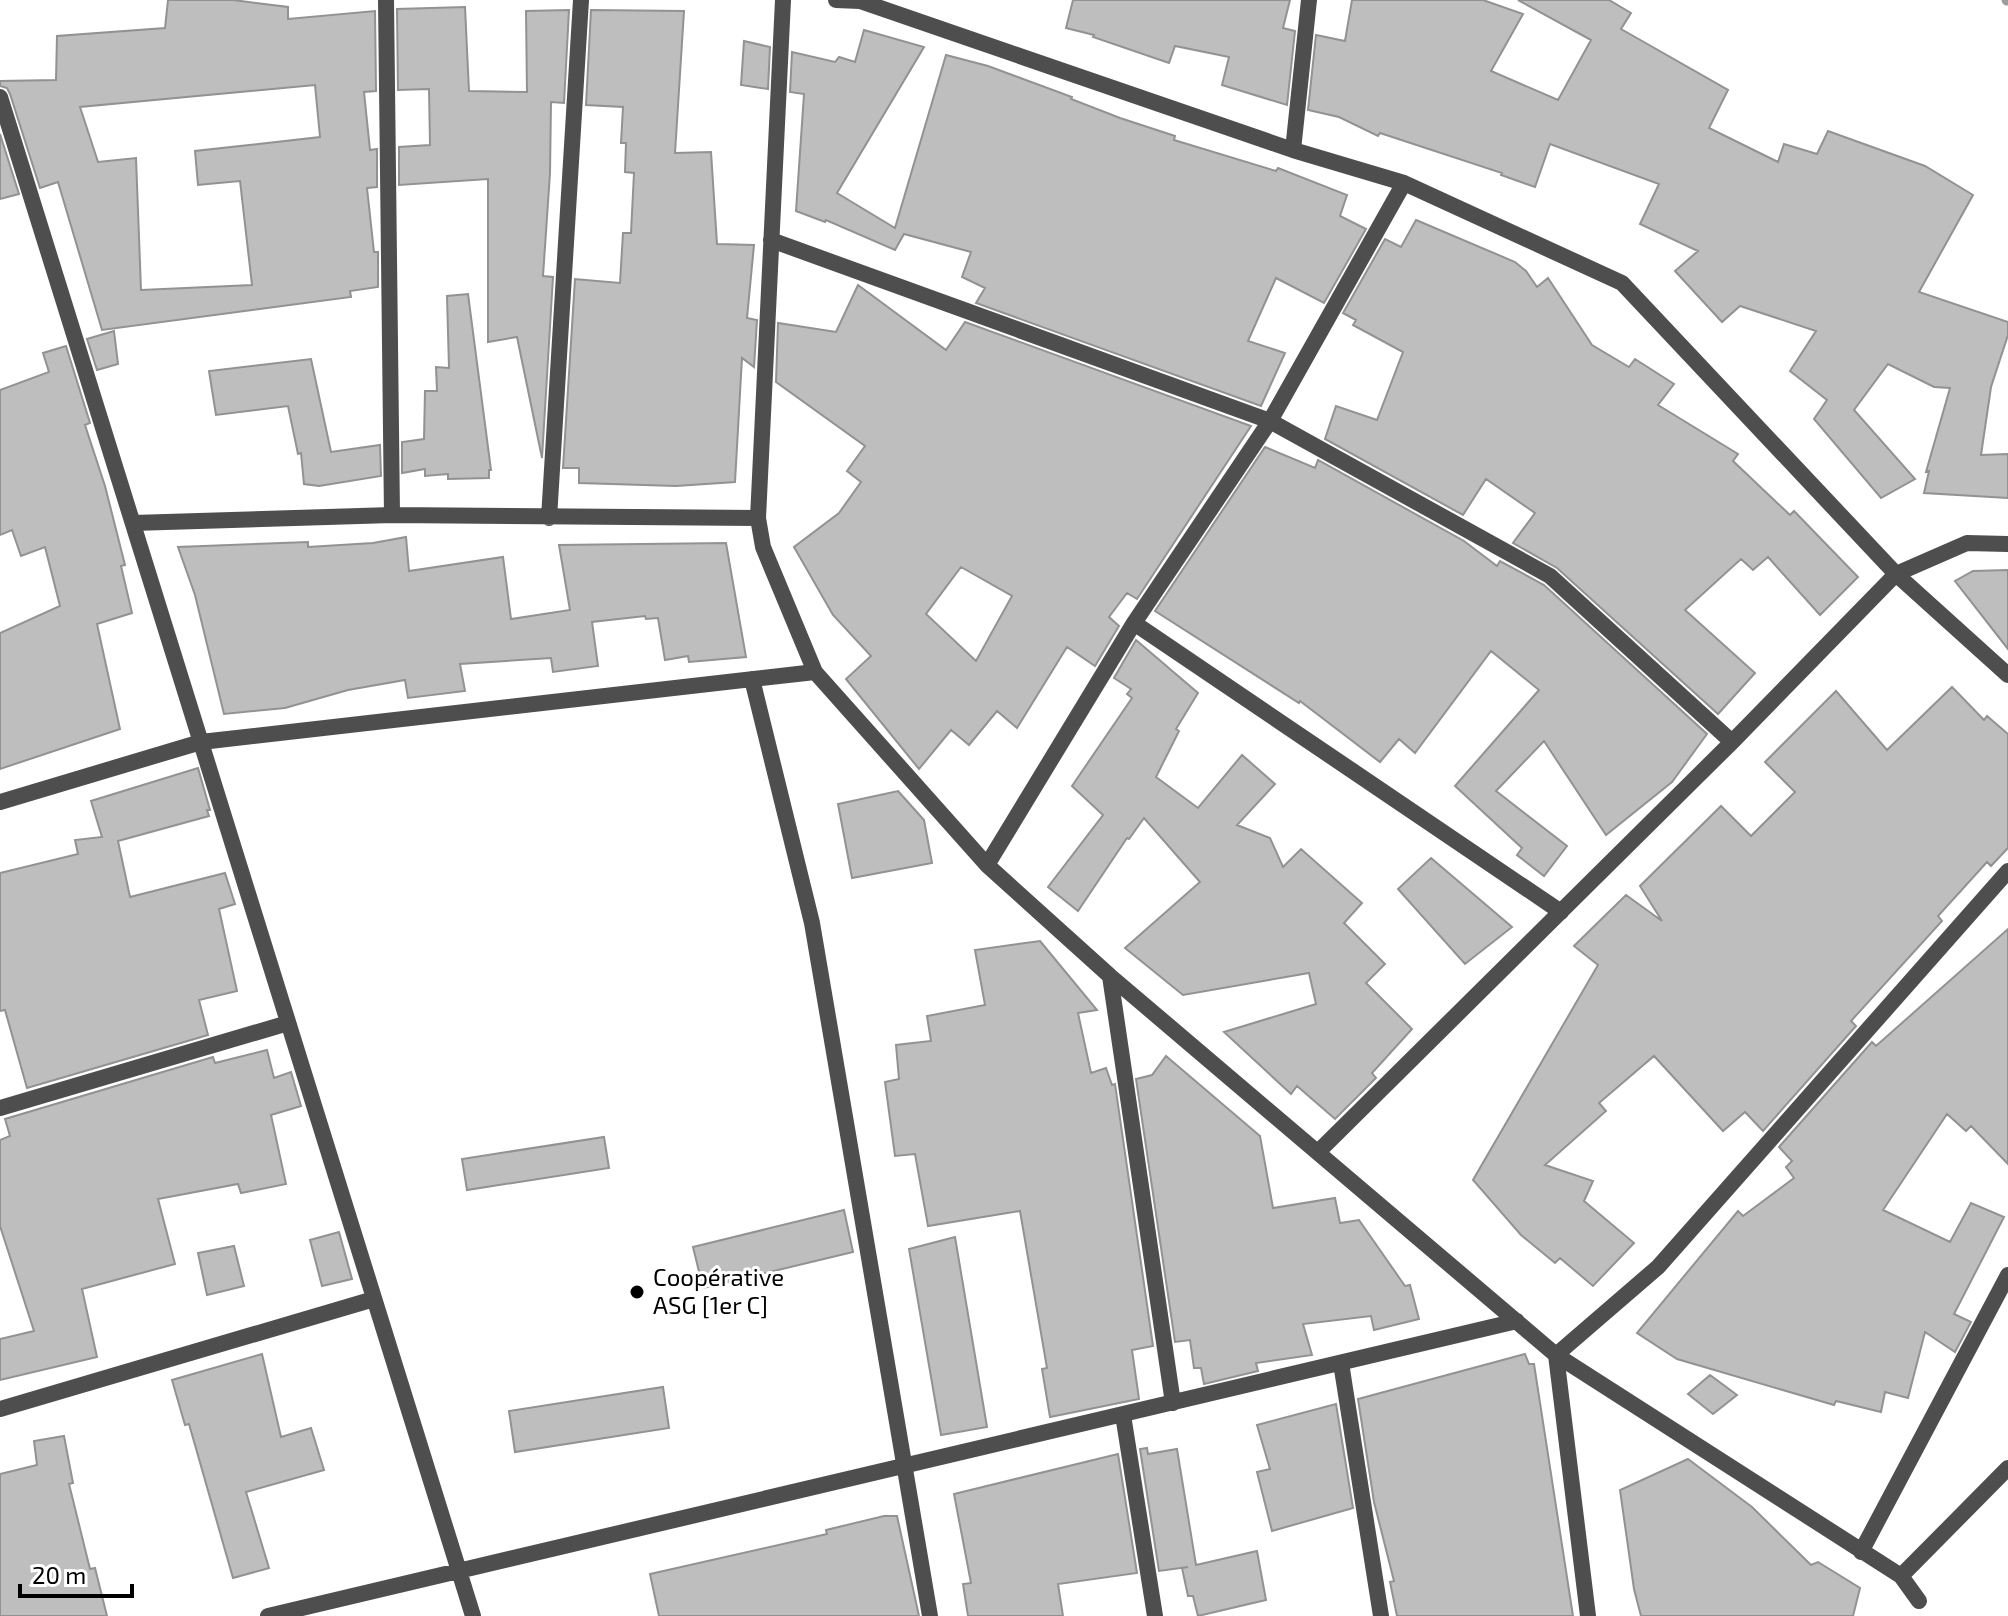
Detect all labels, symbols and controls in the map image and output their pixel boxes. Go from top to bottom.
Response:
place label: Coopérative ASG [1er C] [653,1262,784,1319]
marker: Coopérative ASG [1er C] [628,1283,646,1301]
scale bar [20,1548,132,1598]
text: 20 m [32,1560,86,1589]

